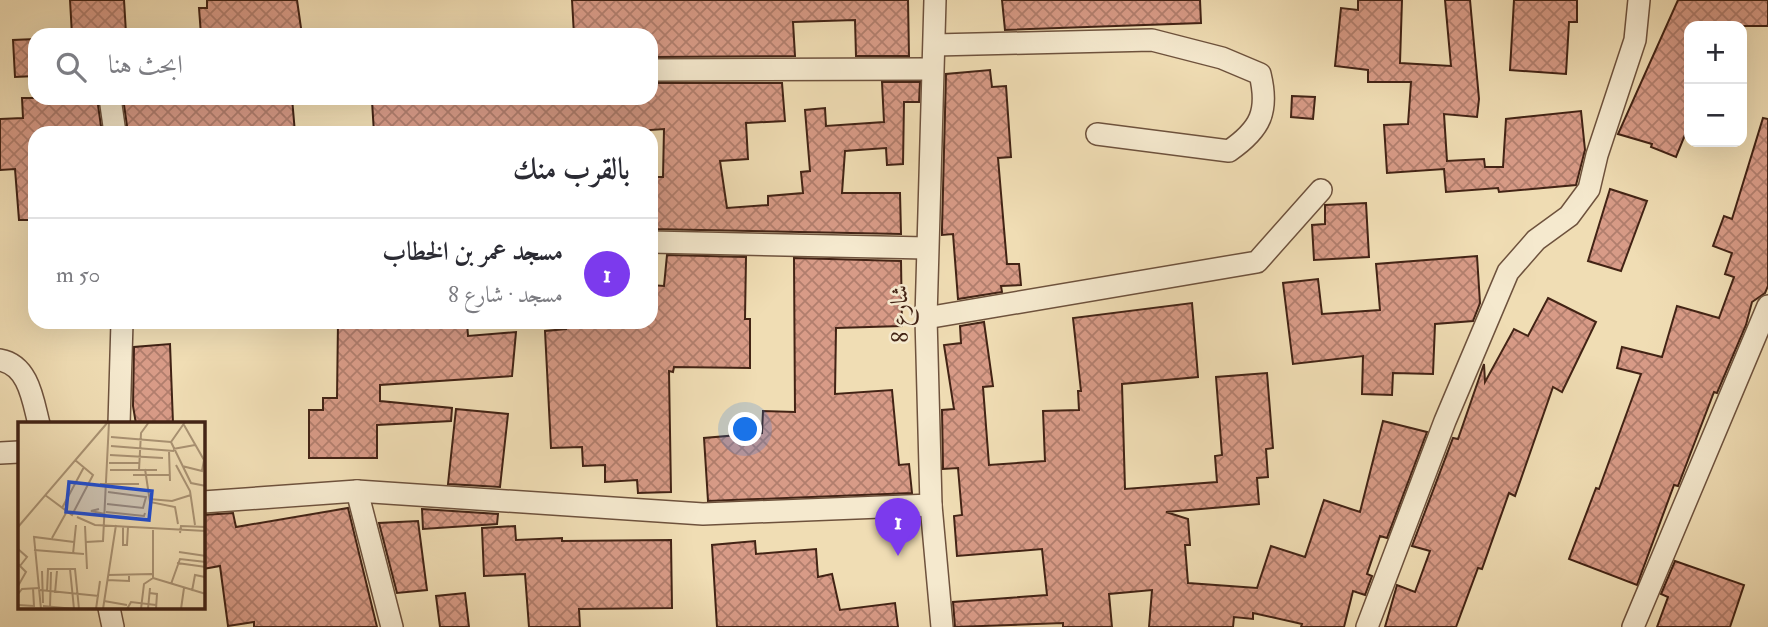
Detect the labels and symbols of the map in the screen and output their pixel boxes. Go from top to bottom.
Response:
street label: شارع 8 [884,285,920,343]
your location [728,412,762,446]
inset map [18,422,205,610]
pin: 1 [875,498,921,556]

